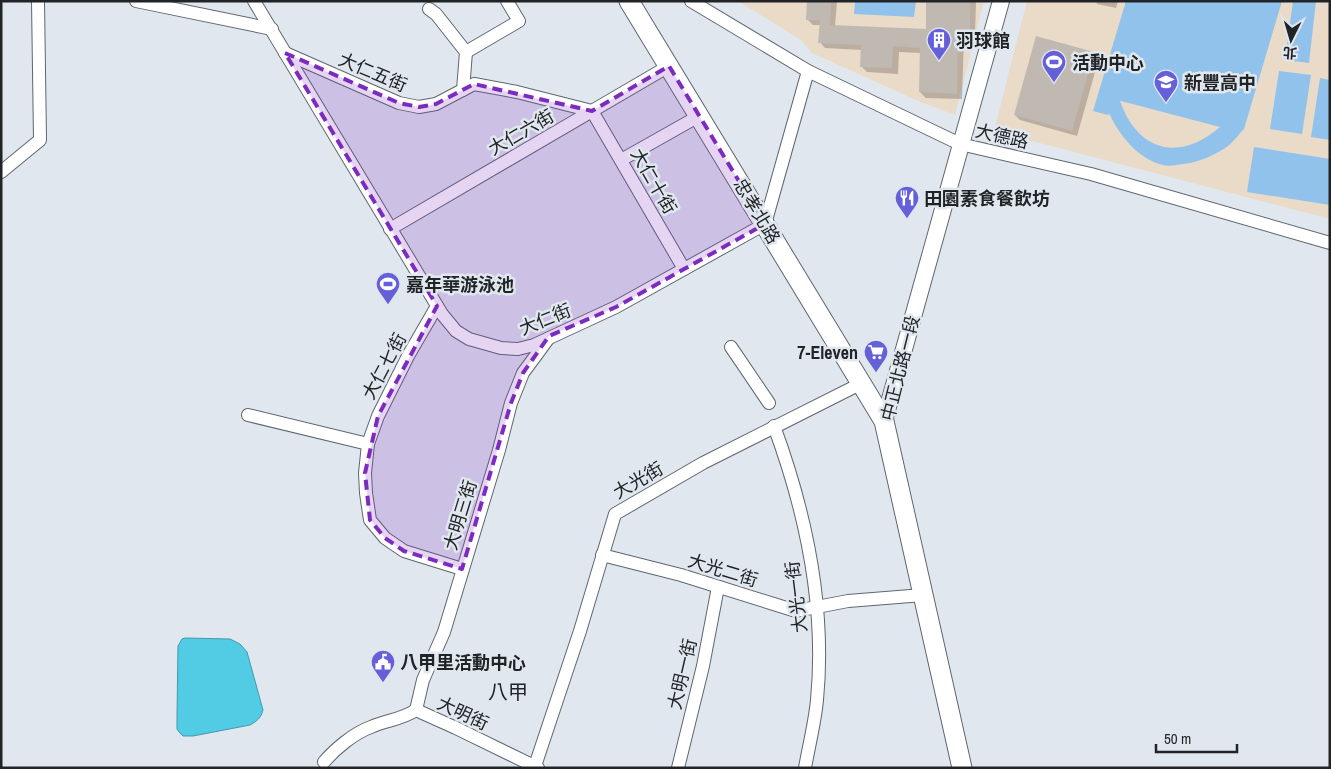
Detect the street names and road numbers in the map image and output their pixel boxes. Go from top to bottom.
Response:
street label: 大仁五街 [335,46,411,98]
street label: 大仁六街 [484,103,558,161]
street label: 大德路 [973,118,1031,154]
street label: 大仁十街 [625,144,683,218]
street label: 忠孝北路 [728,174,786,248]
street label: 大仁街 [515,297,575,341]
street label: 中正北路一段 [875,313,925,423]
street label: 大仁七街 [356,328,412,404]
street label: 大光街 [608,456,668,504]
street label: 大明三街 [438,477,482,553]
street label: 大光二街 [685,548,761,592]
street label: 大光一街 [779,560,813,634]
street label: 大明一街 [662,636,702,712]
street label: 大明街 [433,690,493,736]

